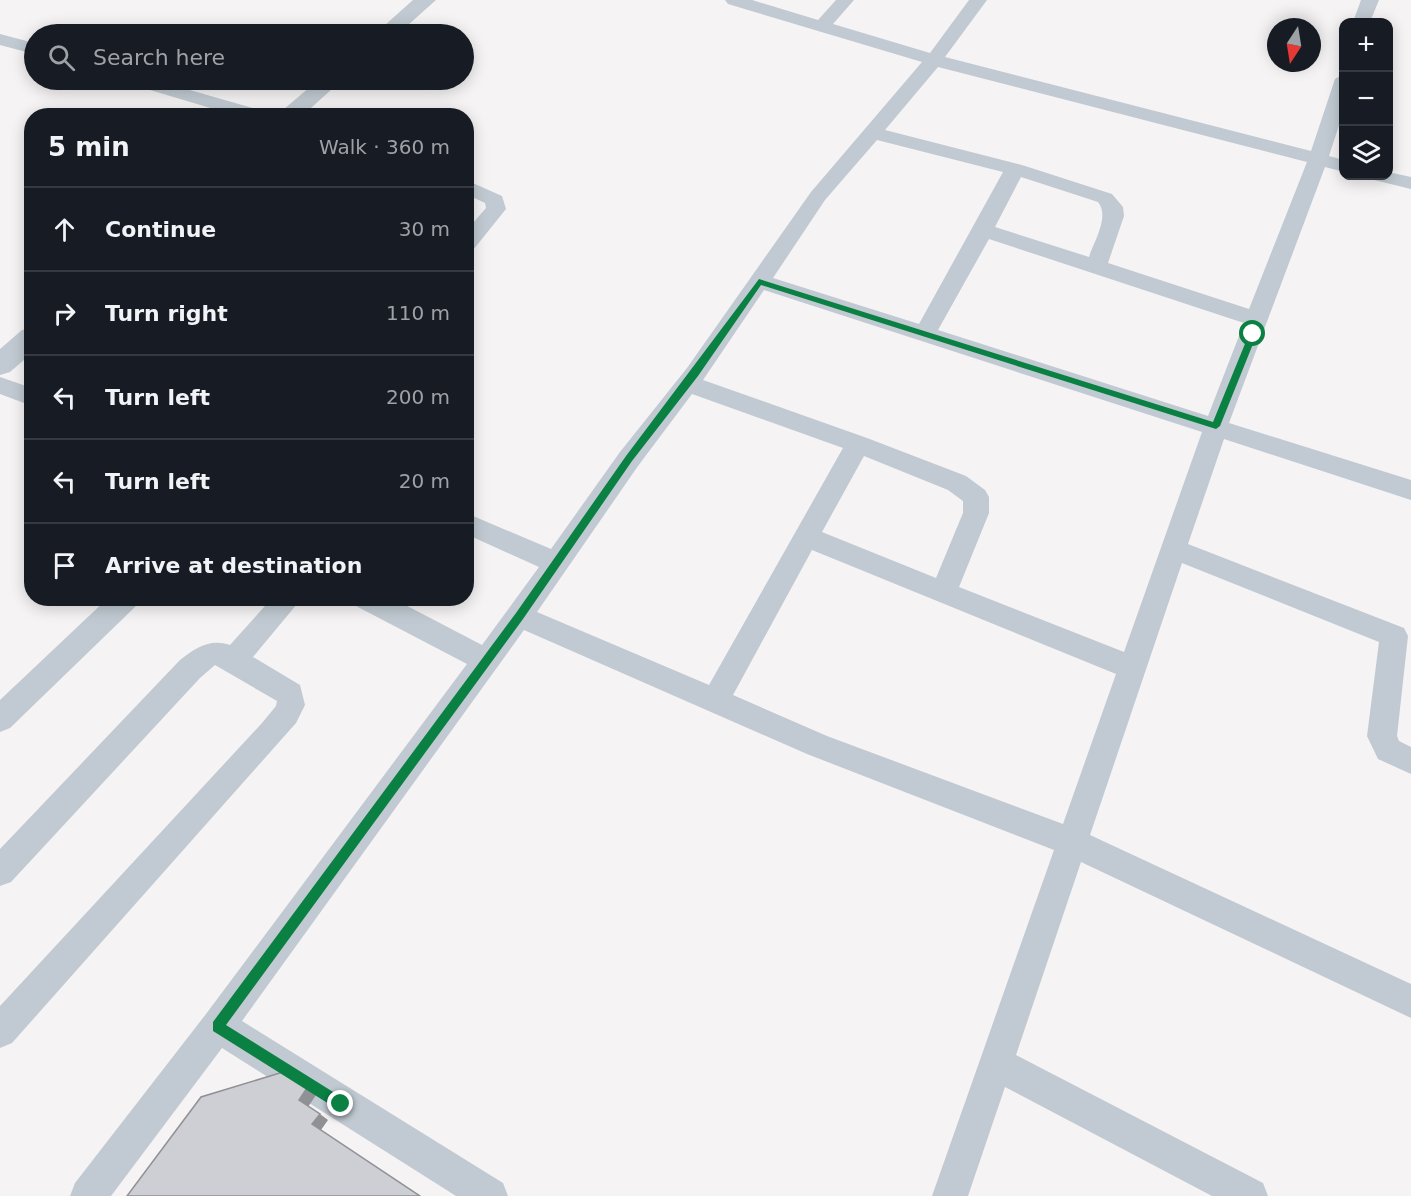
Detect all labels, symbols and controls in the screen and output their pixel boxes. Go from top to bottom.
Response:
north arrow [1267,18,1321,72]
map controls [1339,18,1393,180]
button: + [1339,18,1393,72]
search box [24,24,474,90]
icon: search [45,41,78,74]
text: Search here [93,45,225,70]
button: − [1339,72,1393,126]
button: layers [1339,126,1393,180]
text: 5 min [48,132,130,162]
text: Walk · 360 m [319,135,450,159]
icon: ahead [48,213,81,246]
text: Continue [105,217,216,242]
text: 30 m [399,217,450,241]
icon: right [48,297,81,330]
text: Turn right [105,301,228,326]
text: 110 m [386,301,450,325]
route start [1239,320,1265,346]
icon: left [48,381,81,414]
text: Turn left [105,385,210,410]
text: 200 m [386,385,450,409]
icon: left [48,465,81,498]
text: Turn left [105,469,210,494]
text: 20 m [399,469,450,493]
icon: arrive [48,549,81,582]
text: Arrive at destination [105,553,362,578]
route end [327,1090,353,1116]

